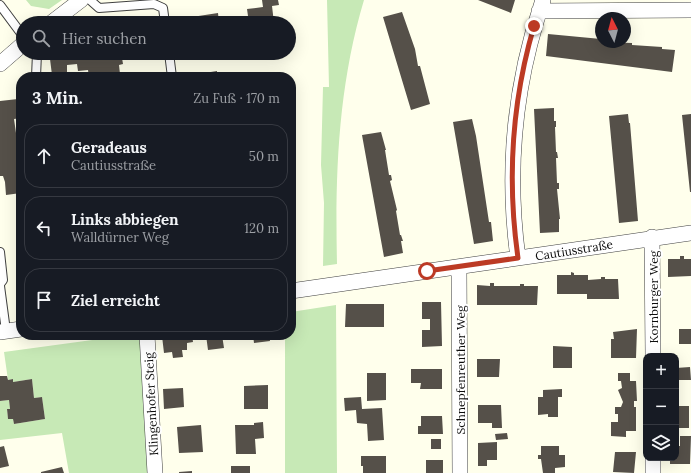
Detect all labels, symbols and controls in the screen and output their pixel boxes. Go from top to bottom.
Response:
north arrow [595,12,631,48]
search box [16,16,296,60]
route end [525,17,543,35]
icon: search [30,27,52,49]
text: Hier suchen [62,29,146,48]
text: 3 Min. [32,87,83,109]
text: Zu Fuß · 170 m [193,90,280,107]
text: Geradeaus [71,138,147,157]
icon: ahead [33,145,55,167]
text: 50 m [249,148,279,165]
text: Cautiusstraße [71,157,156,174]
text: Links abbiegen [71,210,179,229]
icon: left [33,217,55,239]
text: 120 m [244,220,279,237]
text: Walldürner Weg [71,229,169,246]
street label: Cautiusstraße [534,236,614,264]
street label: Kornburger Weg [646,250,661,343]
route start [418,262,436,280]
icon: arrive [33,289,55,311]
text: Ziel erreicht [71,291,160,310]
street label: Schnepfenreuther Weg [453,305,468,435]
street label: Klingenhofer Steig [141,352,161,456]
map controls [643,353,679,461]
button: + [643,353,679,389]
button: − [643,389,679,425]
button: layers [643,425,679,461]

